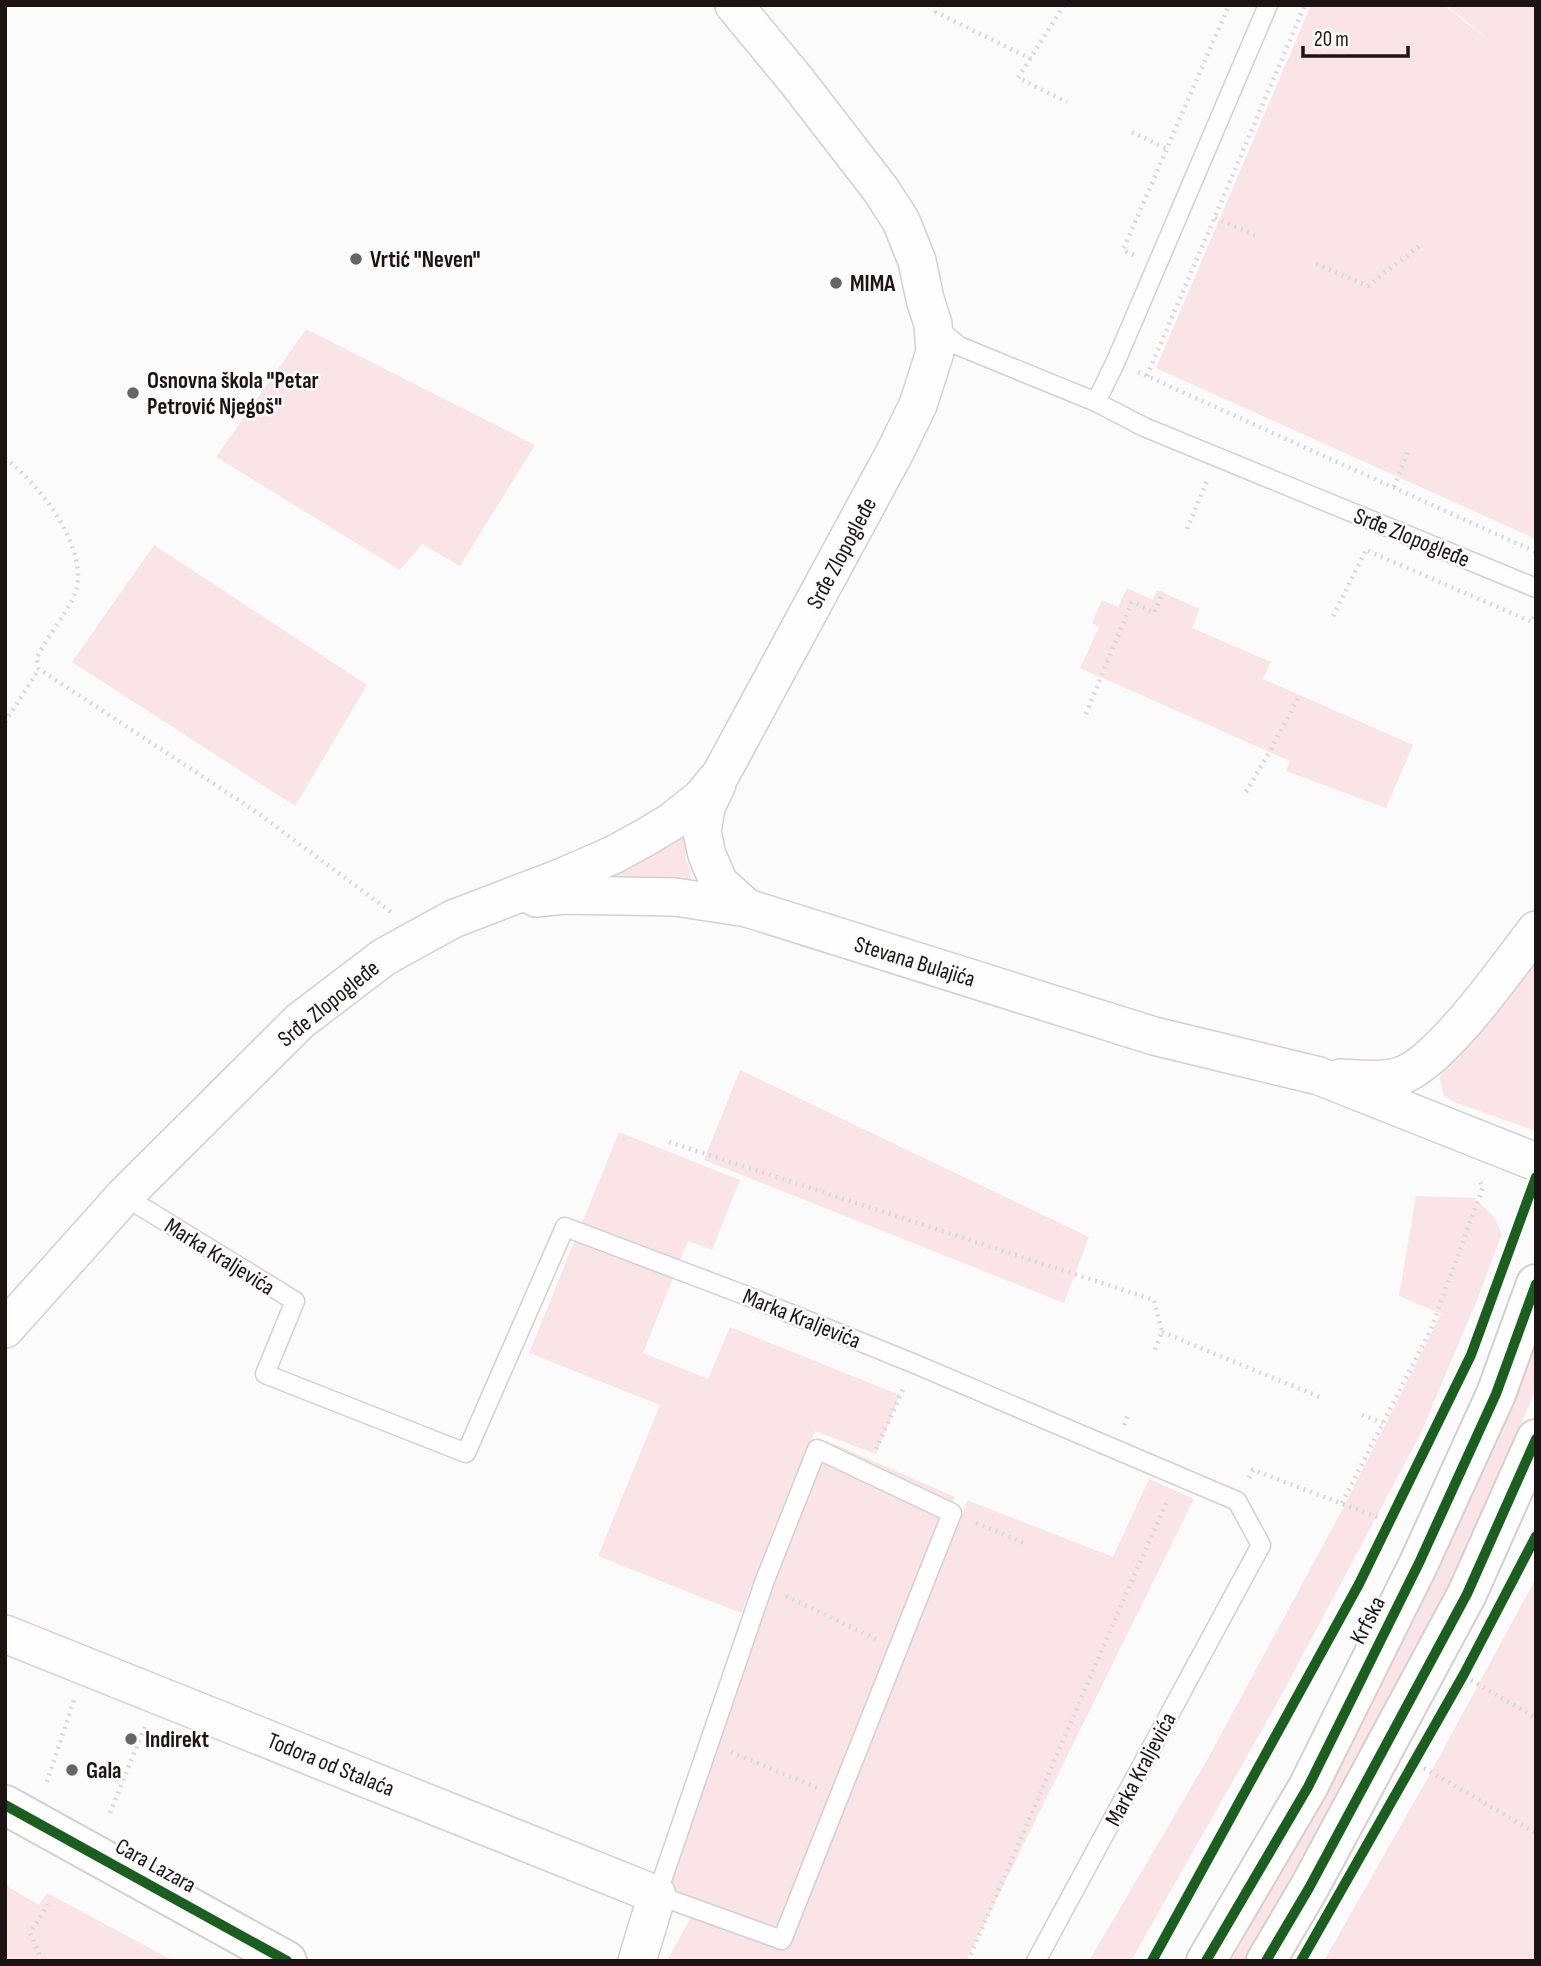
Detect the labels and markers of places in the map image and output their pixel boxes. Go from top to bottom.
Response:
place label: Vrtić "Neven" [370,246,481,274]
marker: Vrtić "Neven" [348,251,364,267]
place label: MIMA [850,270,896,298]
marker: MIMA [828,275,844,291]
place label: Osnovna škola "Petar Petrović Njegoš" [147,367,319,421]
marker: Osnovna škola "Petar Petrović Njegoš" [125,385,141,401]
place label: Indirekt [145,1726,209,1754]
marker: Indirekt [123,1731,139,1747]
place label: Gala [86,1757,121,1785]
marker: Gala [64,1762,80,1778]

